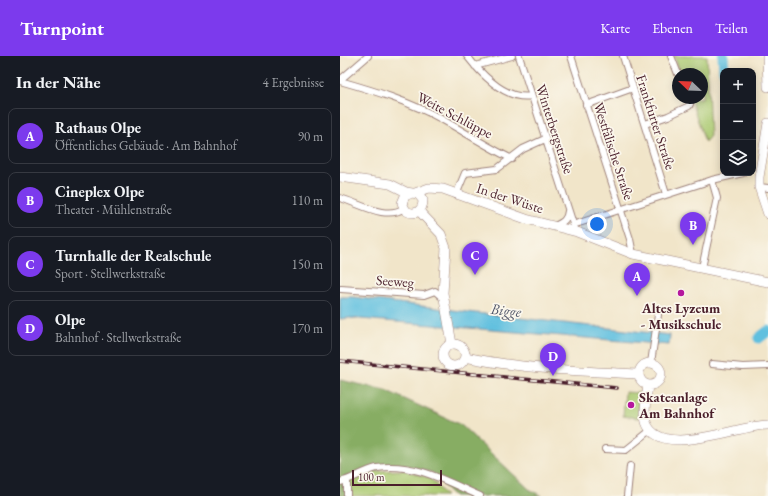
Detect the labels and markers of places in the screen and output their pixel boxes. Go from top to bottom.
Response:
pin: B [680,212,706,245]
pin: C [462,242,488,275]
pin: A [624,263,650,296]
marker: Altes Lyzeum - Musikschule [676,288,686,298]
place label: Altes Lyzeum - Musikschule [641,299,721,333]
pin: D [540,343,566,376]
place label: Skateanlage Am Bahnhof [638,388,716,422]
marker: Skateanlage Am Bahnhof [626,400,636,410]

